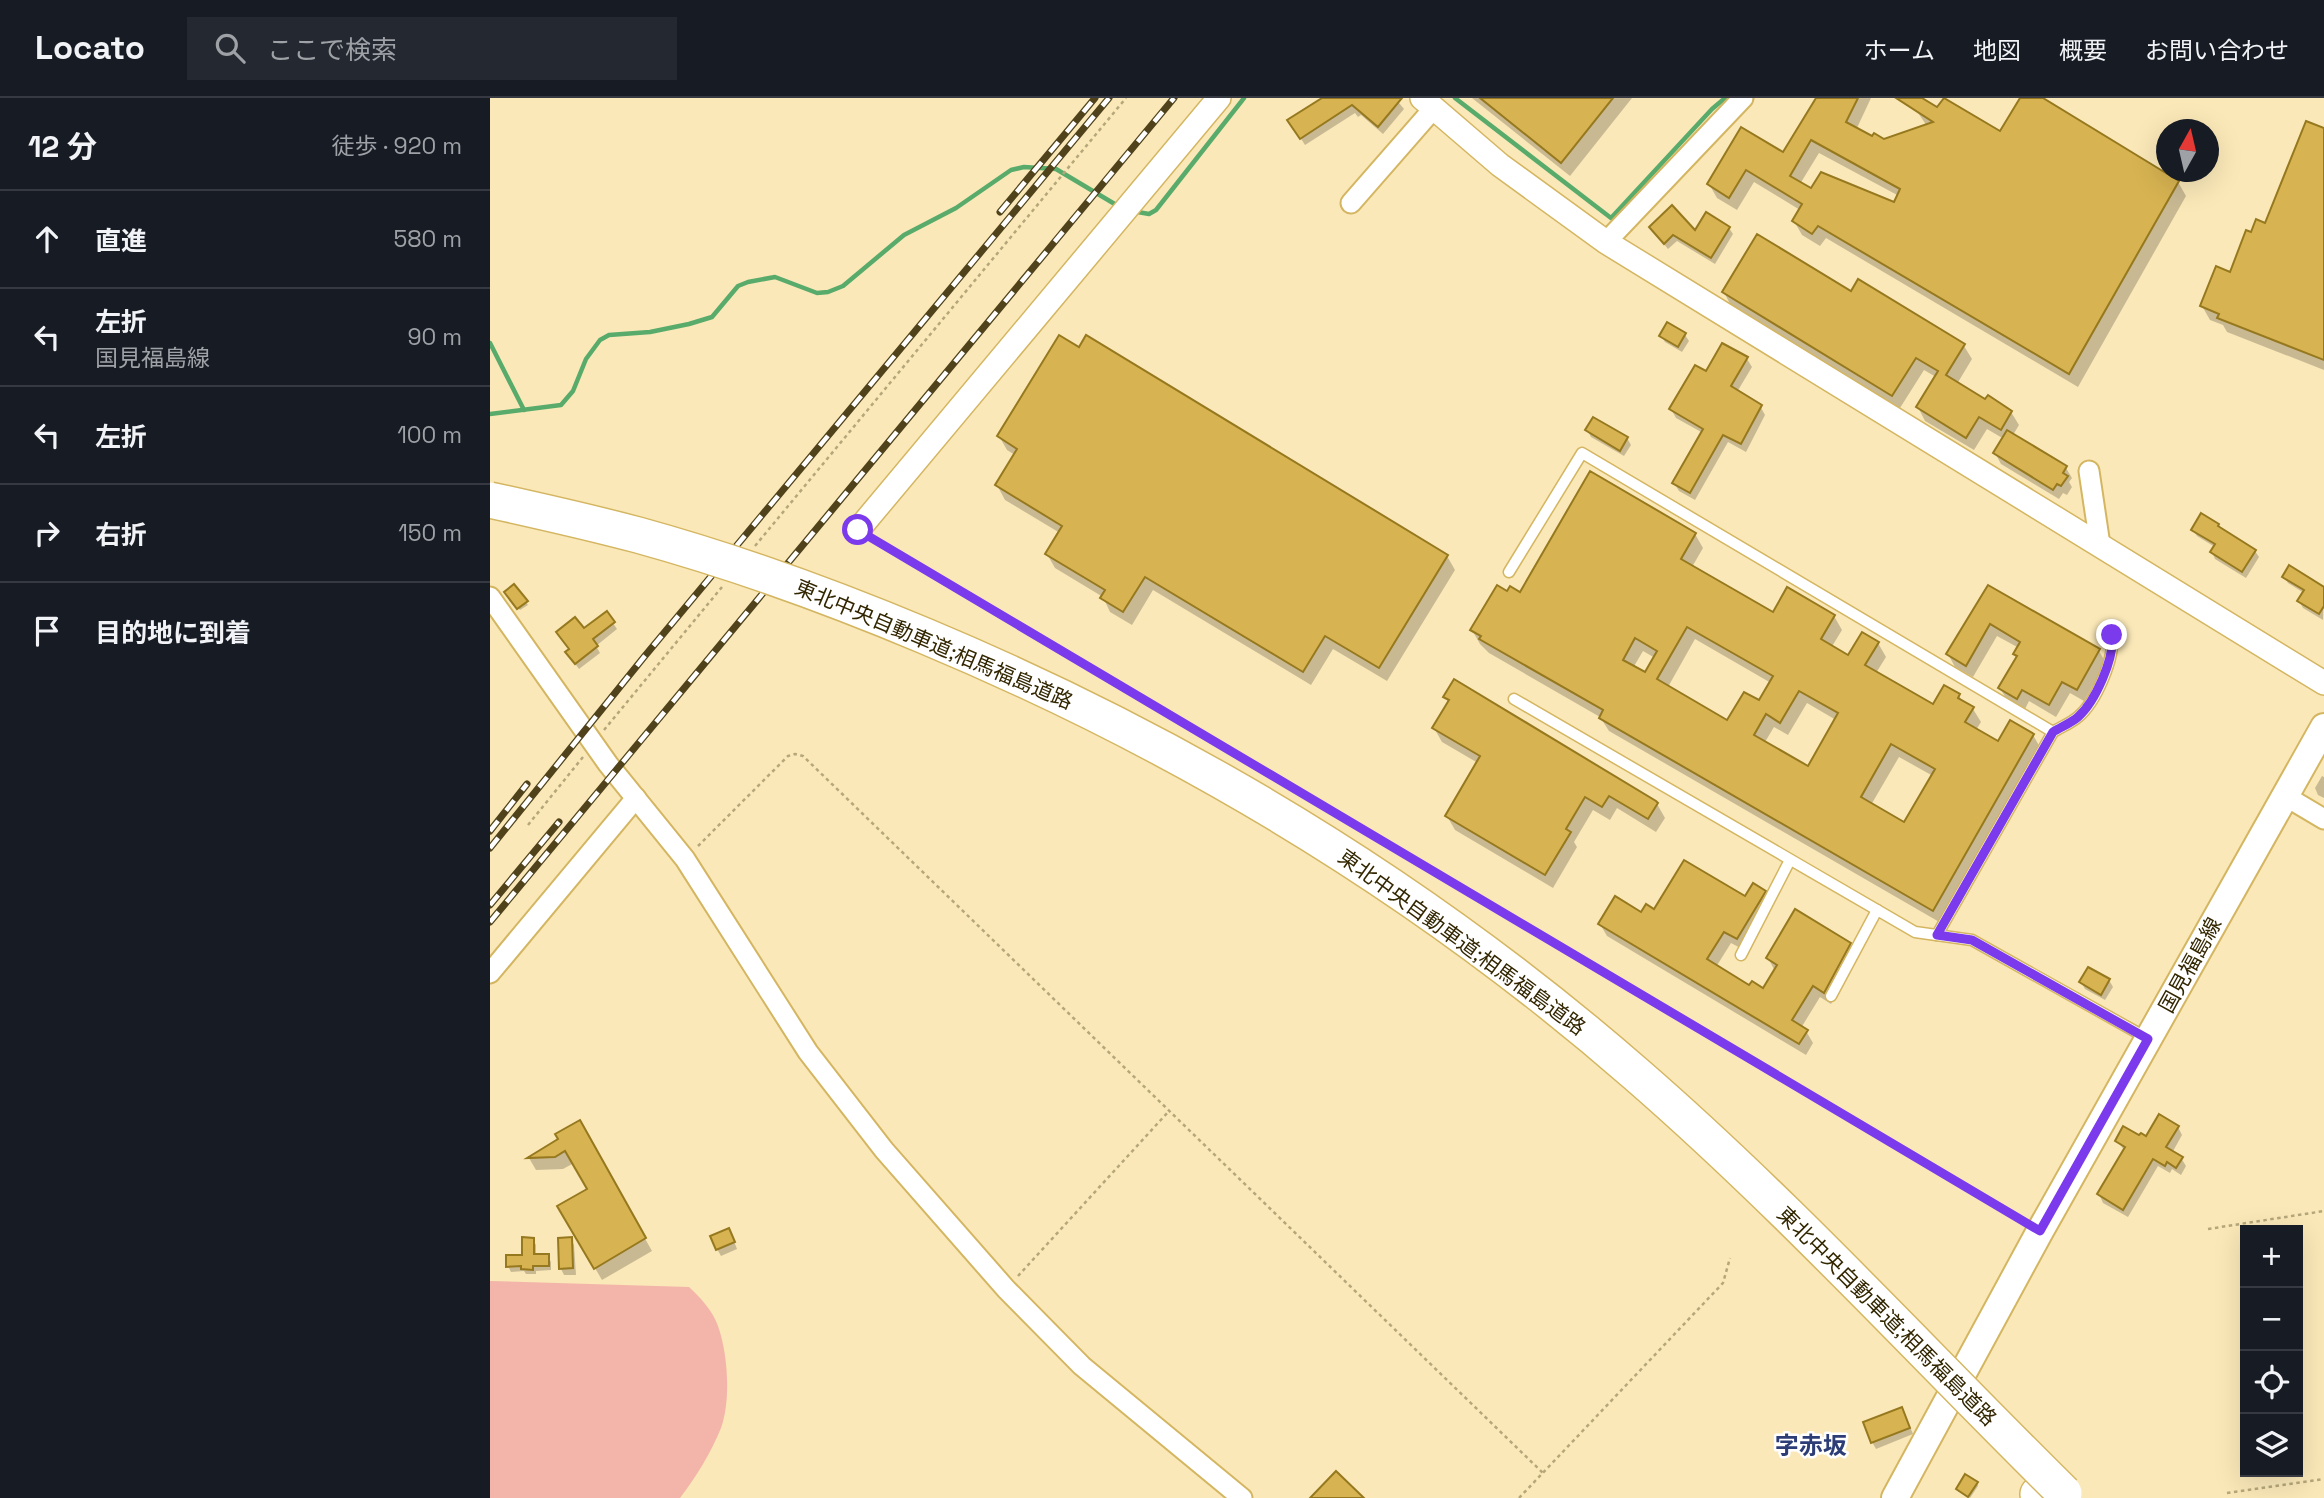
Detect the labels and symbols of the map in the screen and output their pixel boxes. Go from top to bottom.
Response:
north arrow [2156,119,2219,182]
route start [842,514,873,545]
street label: 東北中央自動車道;相馬福島道路 [791,573,1077,715]
route end [2096,619,2127,650]
street label: 東北中央自動車道;相馬福島道路 [1333,843,1591,1041]
street label: 国見福島線 [2153,913,2227,1017]
street label: 東北中央自動車道;相馬福島道路 [1772,1201,2002,1431]
district label: 字赤坂 [1775,1430,1847,1461]

